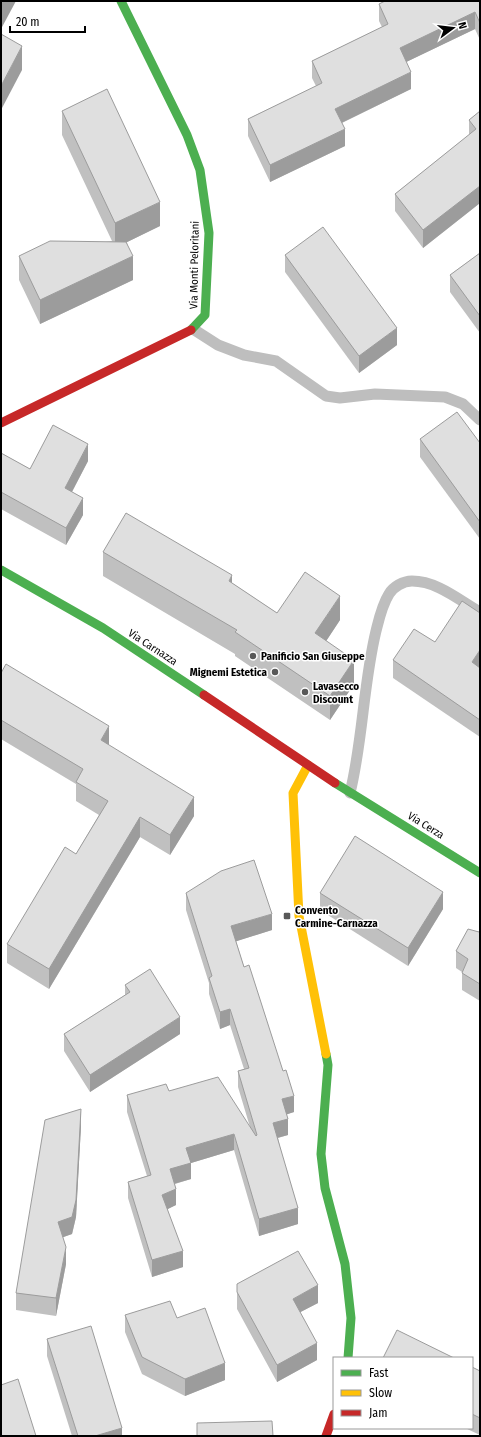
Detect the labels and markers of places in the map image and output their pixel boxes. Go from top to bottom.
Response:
place label: Panificio San Giuseppe [261,650,365,663]
marker: Panificio San Giuseppe [248,651,258,661]
place label: Mignemi Estetica [190,666,268,679]
marker: Mignemi Estetica [270,667,280,677]
place label: Lavasecco Discount [313,680,359,706]
marker: Lavasecco Discount [300,687,310,697]
place label: Convento Carmine-Carnazza [295,904,378,930]
marker: Convento Carmine-Carnazza [282,911,292,921]

